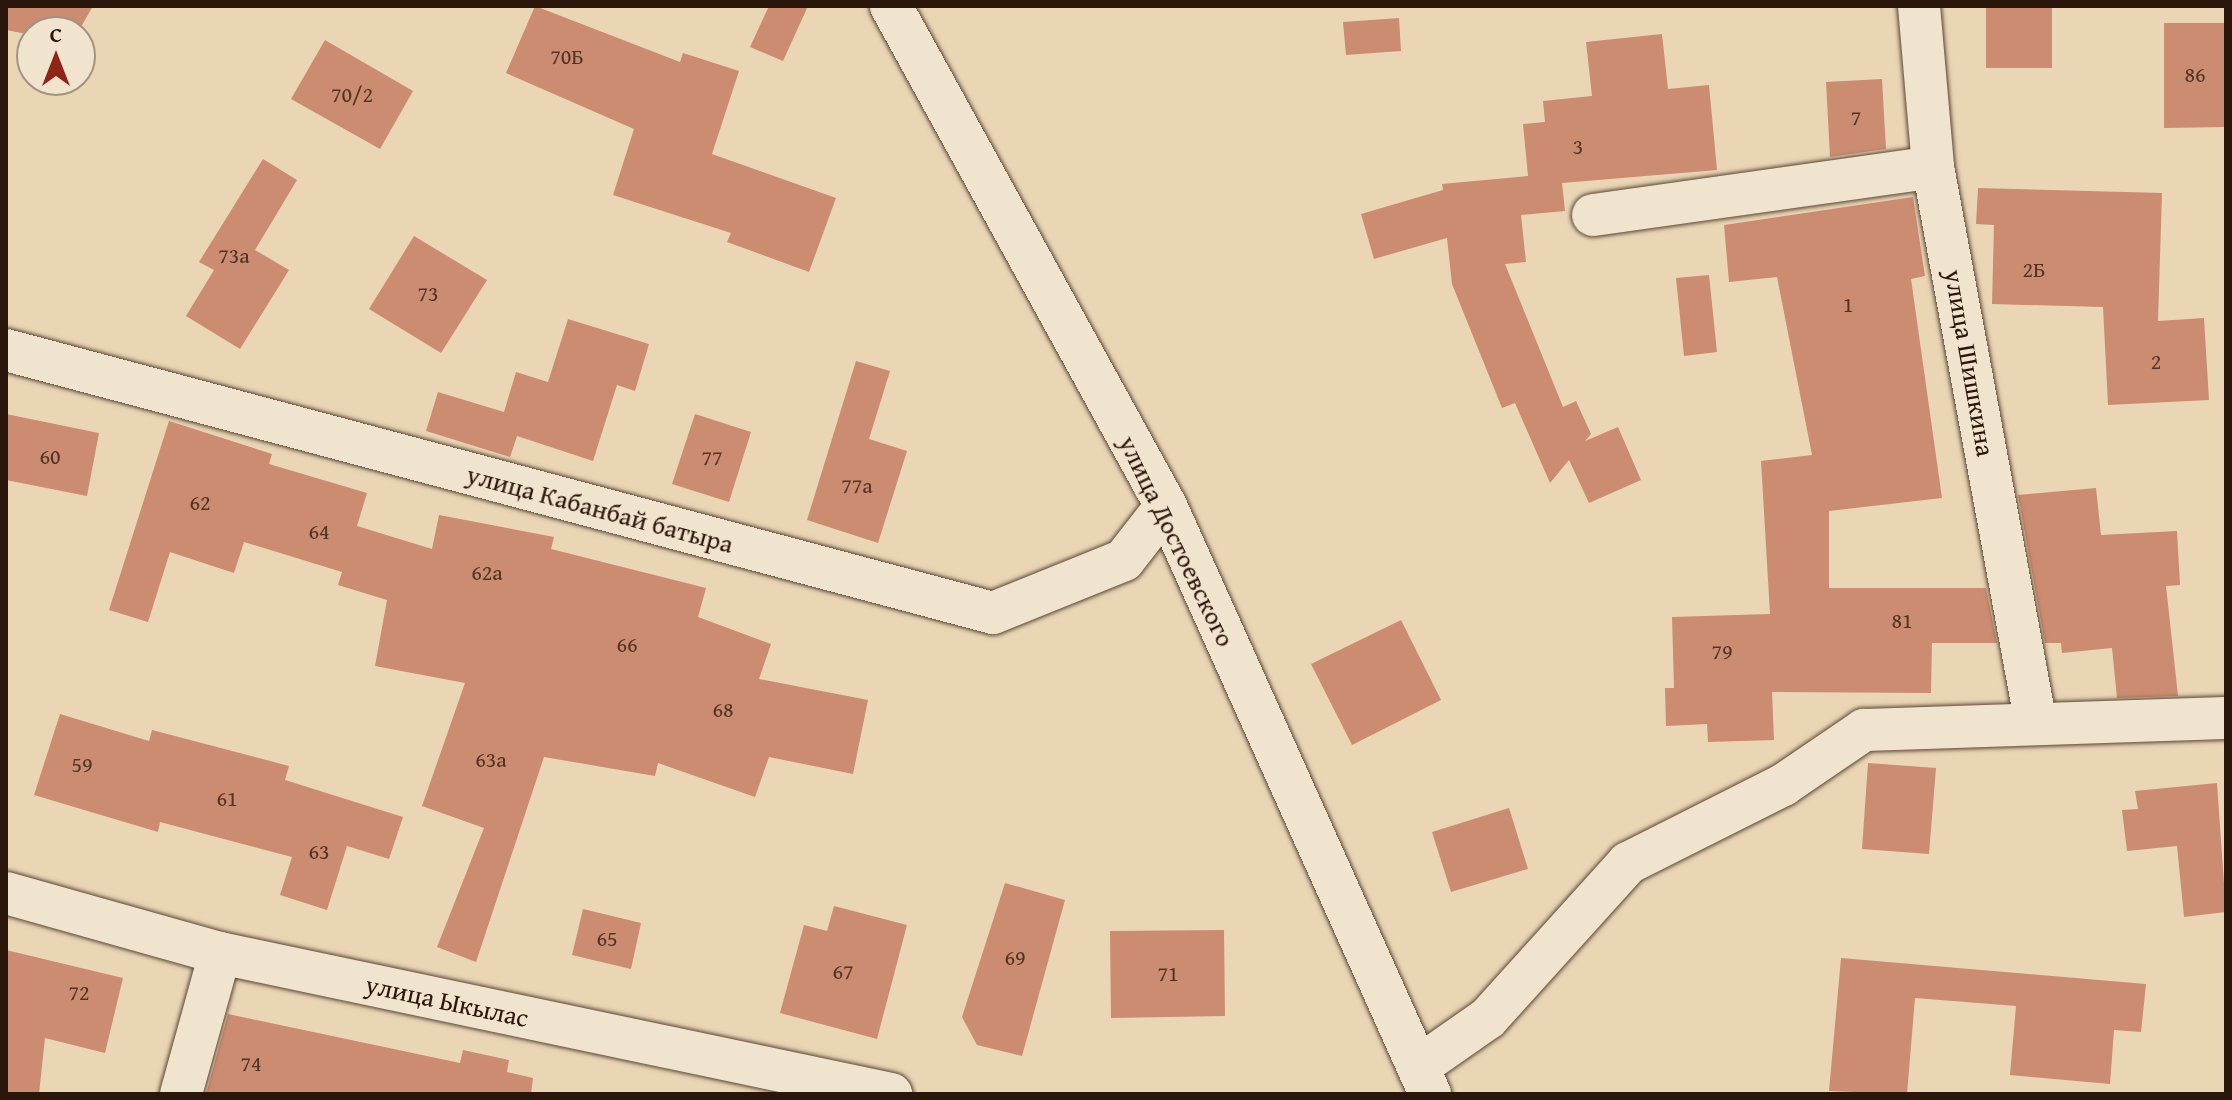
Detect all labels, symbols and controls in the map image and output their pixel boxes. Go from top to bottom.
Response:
north arrow [16,16,96,96]
text: С [50,18,62,50]
house number: 70Б [550,44,584,70]
house number: 86 [2184,62,2206,88]
house number: 70/2 [331,82,373,108]
house number: 7 [1851,105,1861,131]
house number: 3 [1573,134,1583,160]
house number: 73а [218,243,250,269]
house number: 2Б [2022,257,2046,283]
street label: улица Шишкина [1938,267,2002,459]
house number: 73 [417,281,439,307]
house number: 1 [1843,292,1853,318]
house number: 2 [2151,349,2161,375]
street label: улица Достоевского [1112,430,1242,652]
house number: 60 [39,444,61,470]
house number: 77 [701,445,723,471]
street label: улица Кабанбай батыра [463,458,737,560]
house number: 77а [841,473,873,499]
house number: 62 [189,490,211,516]
house number: 64 [308,519,330,545]
house number: 62а [471,560,503,586]
house number: 81 [1891,608,1913,634]
house number: 66 [616,632,638,658]
house number: 79 [1711,639,1733,665]
house number: 68 [712,697,734,723]
house number: 63а [475,747,507,773]
house number: 59 [71,752,93,778]
house number: 61 [216,786,238,812]
house number: 63 [308,839,330,865]
house number: 65 [596,926,618,952]
house number: 69 [1004,945,1026,971]
house number: 67 [832,959,854,985]
house number: 71 [1157,961,1179,987]
street label: улица Ыкылас [363,968,531,1034]
house number: 72 [68,980,90,1006]
house number: 74 [240,1051,262,1077]

